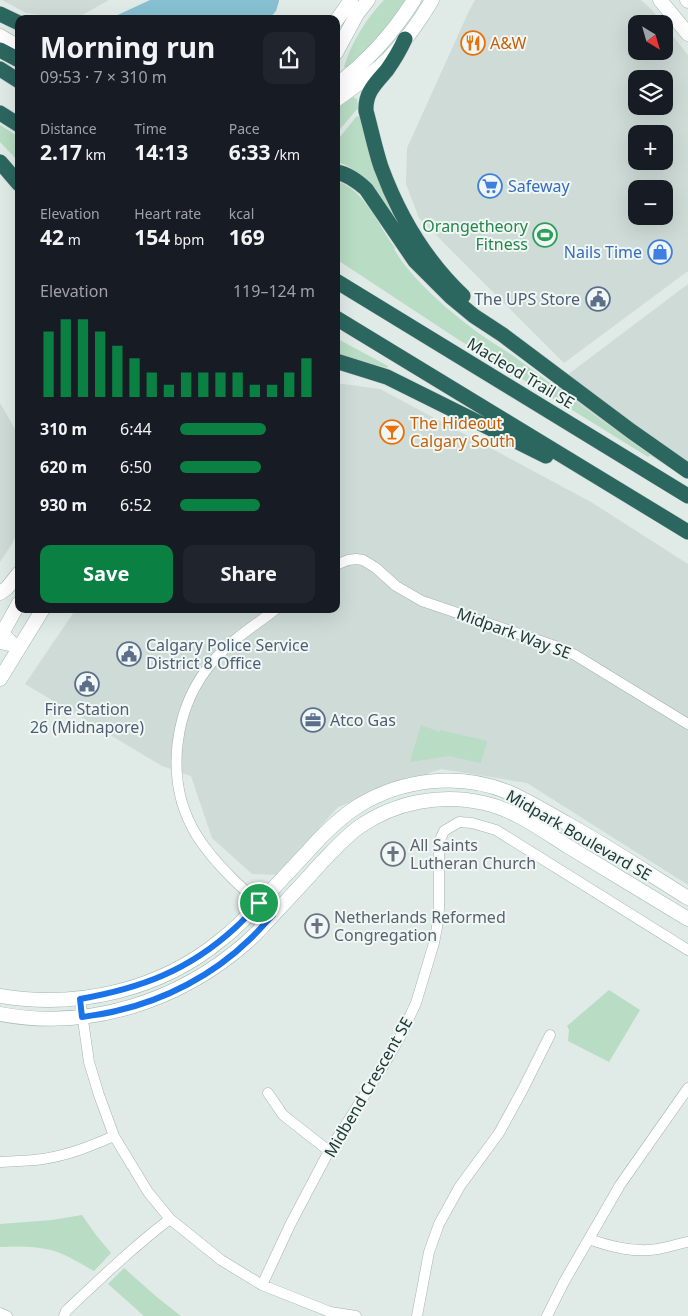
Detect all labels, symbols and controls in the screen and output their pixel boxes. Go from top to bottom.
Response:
north arrow [628,15,672,60]
map controls [628,15,673,225]
text: Morning run [40,28,215,66]
restaurant icon: A&W [460,30,486,56]
button: share [263,32,315,84]
place label: A&W [490,32,527,54]
text: 09:53 · 7 × 310 m [40,66,167,88]
button: layers [628,70,673,115]
text: Distance [40,119,97,138]
text: Time [134,119,167,138]
text: Pace [229,119,260,138]
button: + [628,125,673,170]
text: 2.17 [40,138,82,166]
text: 14:13 [134,138,188,166]
text: 6:33 [229,138,271,166]
text: km [82,145,106,164]
text: /km [271,145,300,164]
supermarket icon: Safeway [477,173,503,199]
place label: Safeway [508,175,571,197]
button: − [628,180,673,225]
text: Elevation [40,204,100,223]
text: Heart rate [134,204,201,223]
text: kcal [229,204,254,223]
place label: Orangetheory Fitness [422,215,529,255]
sports icon: Orangetheory Fitness [532,222,558,248]
text: 42 [40,223,64,251]
text: 154 [134,223,170,251]
text: 169 [229,223,265,251]
text: m [64,230,81,249]
text: bpm [170,230,204,249]
shop icon: Nails Time [647,239,673,265]
place label: Nails Time [564,241,642,263]
text: Elevation [40,280,108,302]
text: 119–124 m [233,280,315,302]
public building icon: The UPS Store [585,286,611,312]
place label: The UPS Store [474,288,580,310]
street label: Macleod Trail SE [463,332,579,414]
place label: The Hideout Calgary South [410,412,515,452]
text: 310 m [40,418,87,440]
text: 6:44 [120,418,152,440]
bar icon: The Hideout Calgary South [379,419,405,445]
text: 620 m [40,456,87,478]
text: 6:50 [120,456,152,478]
text: 930 m [40,494,87,516]
text: 6:52 [120,494,152,516]
button: Save [40,545,173,603]
button: Share [183,545,315,603]
street label: Midpark Way SE [454,602,574,664]
place label: Calgary Police Service District 8 Office [146,634,309,674]
public building icon: Calgary Police Service District 8 Office [116,641,142,667]
public building icon: Fire Station 26 (Midnapore) [74,671,100,697]
place label: Fire Station 26 (Midnapore) [30,698,144,738]
office icon: Atco Gas [300,707,326,733]
place label: Atco Gas [330,709,396,731]
street label: Midpark Boulevard SE [502,784,656,886]
place label: All Saints Lutheran Church [410,834,536,874]
church icon: All Saints Lutheran Church [380,841,406,867]
pin [238,882,280,924]
icon: arrive [245,889,273,917]
place label: Netherlands Reformed Congregation [334,906,506,946]
church icon: Netherlands Reformed Congregation [304,913,330,939]
street label: Midbend Crescent SE [319,1013,417,1161]

